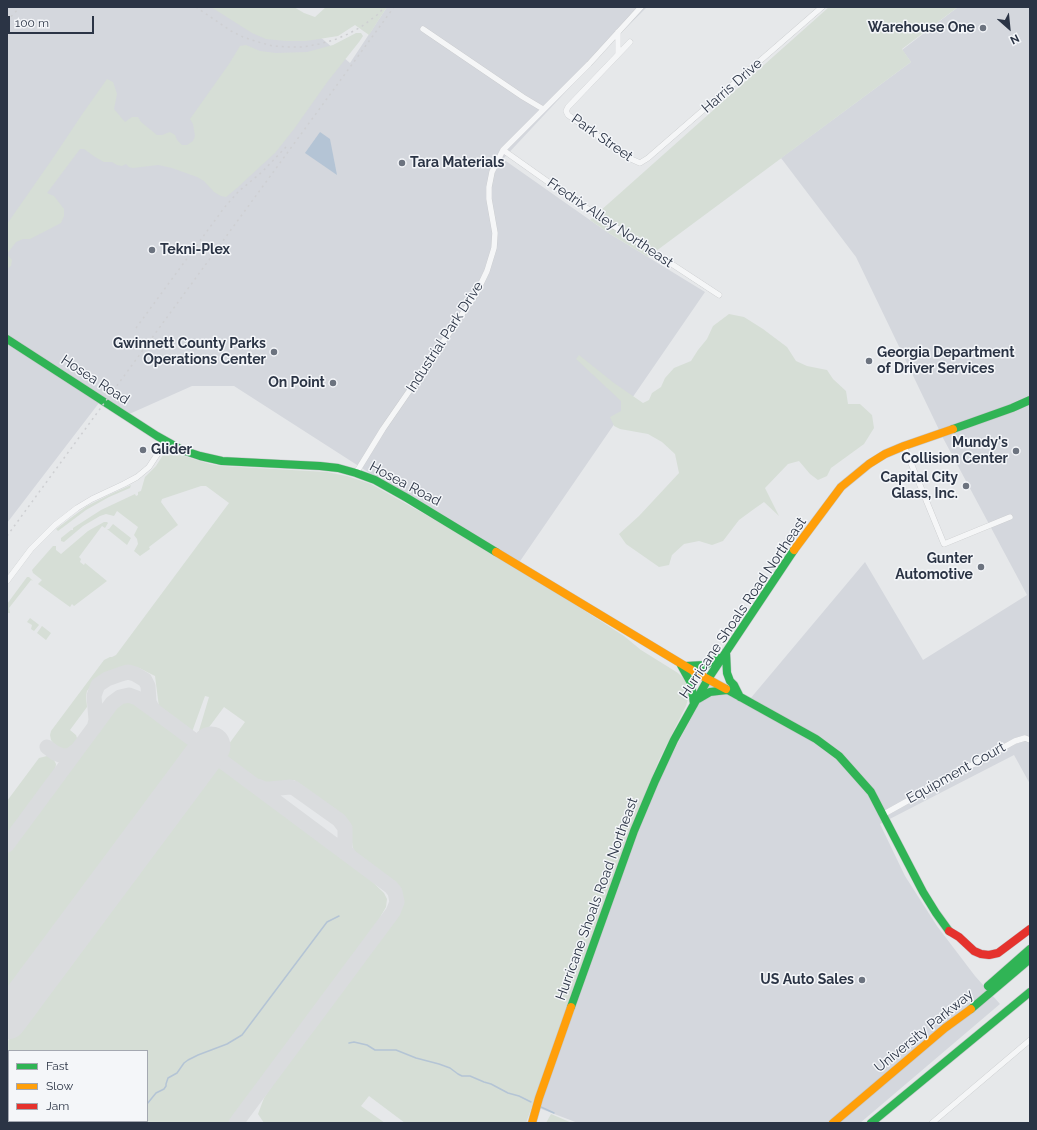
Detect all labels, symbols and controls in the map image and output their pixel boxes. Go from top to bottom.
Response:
scale bar [10,8,96,34]
north arrow [989,8,1029,48]
text: 100 m [15,16,49,30]
place label: Warehouse One [868,20,975,36]
marker: Warehouse One [978,23,988,33]
text: N [1008,31,1021,47]
street label: Harris Drive [698,55,766,117]
street label: Park Street [568,111,636,165]
place label: Tara Materials [410,155,504,171]
marker: Tara Materials [397,158,407,168]
street label: Fredrix Alley Northeast [544,175,676,271]
place label: Tekni-Plex [160,242,230,258]
marker: Tekni-Plex [147,245,157,255]
street label: Industrial Park Drive [403,278,487,396]
place label: Gwinnett County Parks Operations Center [113,336,266,368]
place label: Georgia Department of Driver Services [877,345,1015,378]
marker: Gwinnett County Parks Operations Center [269,347,279,357]
street label: Hosea Road [58,352,132,408]
marker: Georgia Department of Driver Services [864,356,874,366]
place label: On Point [268,375,325,391]
marker: On Point [328,378,338,388]
place label: Mundy's Collision Center [901,435,1008,468]
place label: Glider [151,442,192,458]
marker: Glider [138,445,148,455]
marker: Mundy's Collision Center [1011,446,1021,456]
street label: Hosea Road [366,458,444,510]
place label: Capital City Glass, Inc. [880,470,958,502]
marker: Capital City Glass, Inc. [961,481,971,491]
street label: Hurricane Shoals Road Northeast [676,514,810,702]
place label: Gunter Automotive [895,551,973,584]
marker: Gunter Automotive [976,562,986,572]
street label: Equipment Court [904,739,1008,807]
street label: Hurricane Shoals Road Northeast [552,795,642,1003]
place label: US Auto Sales [760,972,854,988]
marker: US Auto Sales [857,975,867,985]
street label: University Parkway [871,986,977,1076]
legend [8,1050,148,1122]
text: Fast [46,1059,69,1073]
text: Slow [46,1079,73,1093]
text: Jam [46,1099,69,1113]

